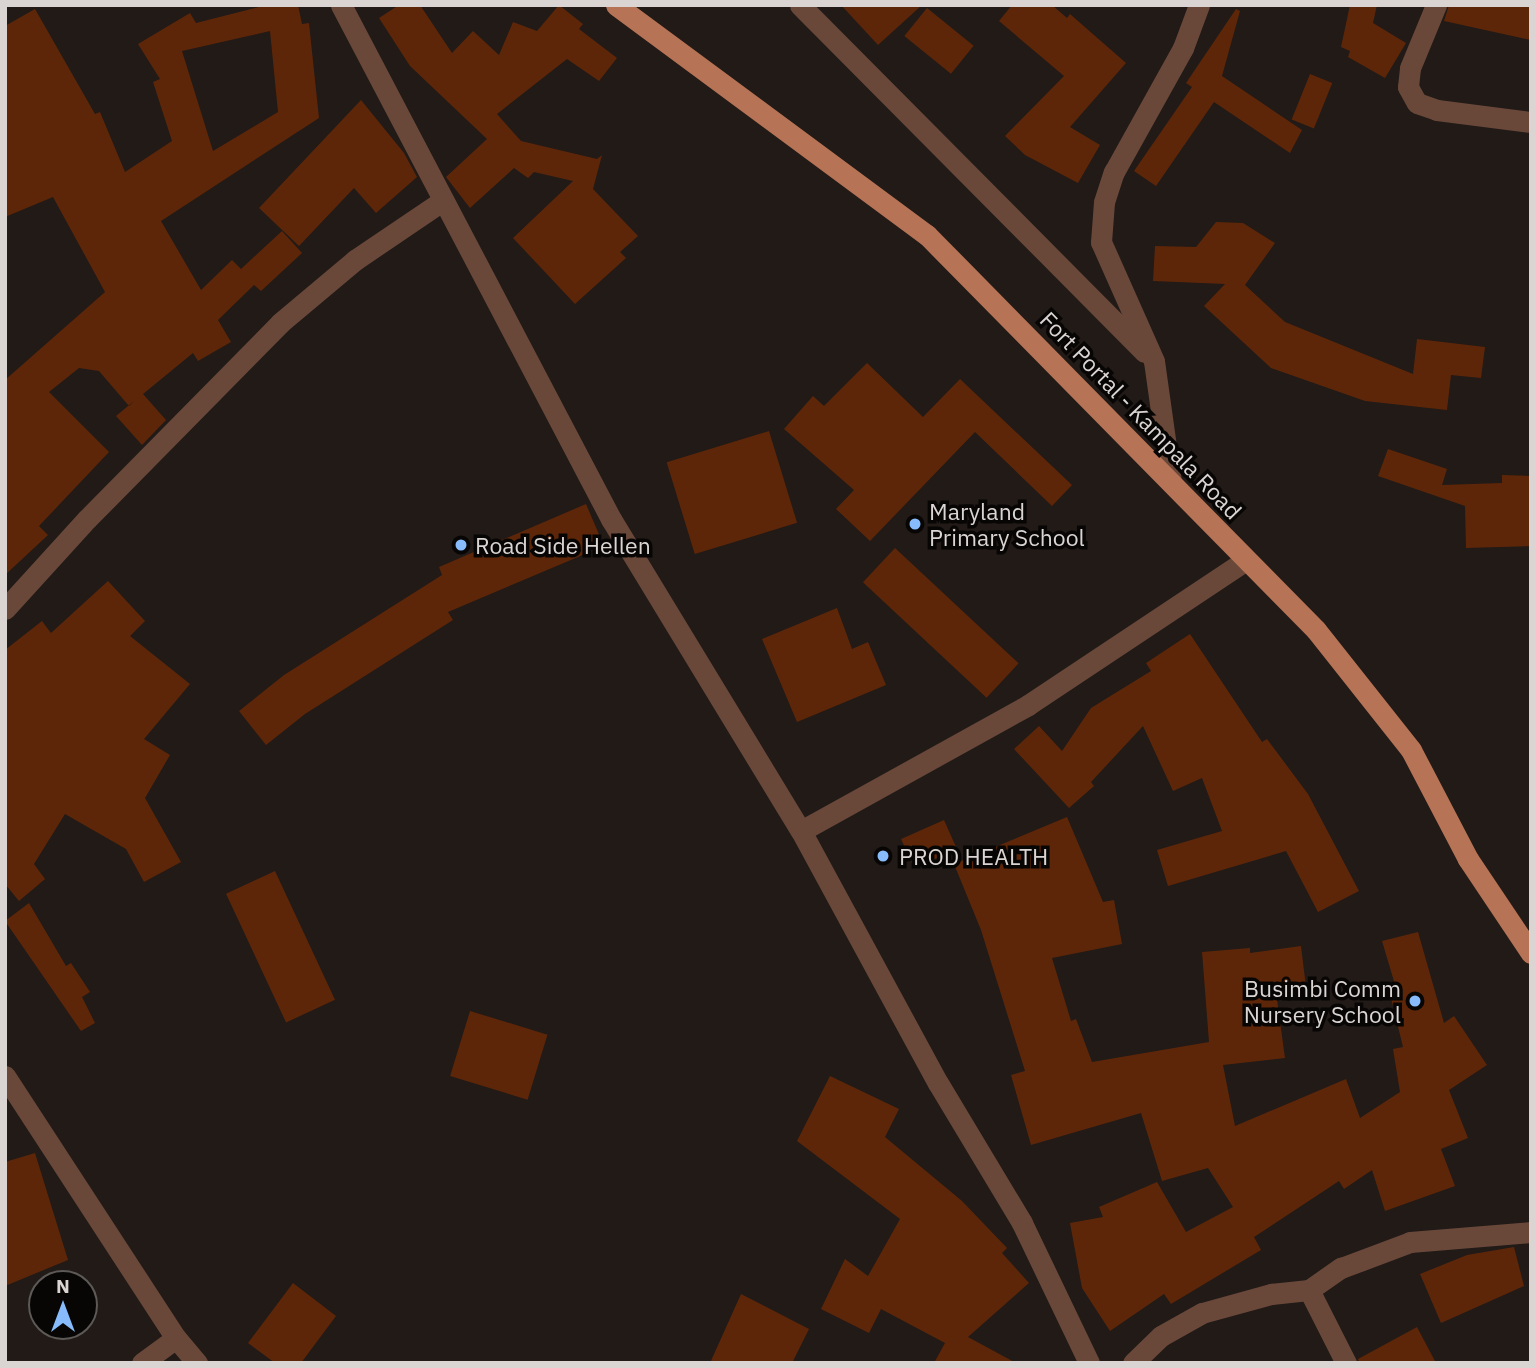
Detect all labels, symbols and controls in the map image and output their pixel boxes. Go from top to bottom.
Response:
street label: Fort Portal - Kampala Road [1035,305,1247,525]
place label: Maryland Primary School [929,497,1085,551]
marker: Maryland Primary School [907,516,923,532]
place label: Road Side Hellen [475,531,651,559]
marker: Road Side Hellen [453,537,469,553]
place label: PROD HEALTH [899,842,1048,870]
marker: PROD HEALTH [873,846,893,866]
place label: Busimbi Comm Nursery School [1244,974,1401,1028]
marker: Busimbi Comm Nursery School [1407,993,1423,1009]
north arrow [28,1270,98,1340]
text: N [56,1274,70,1298]

